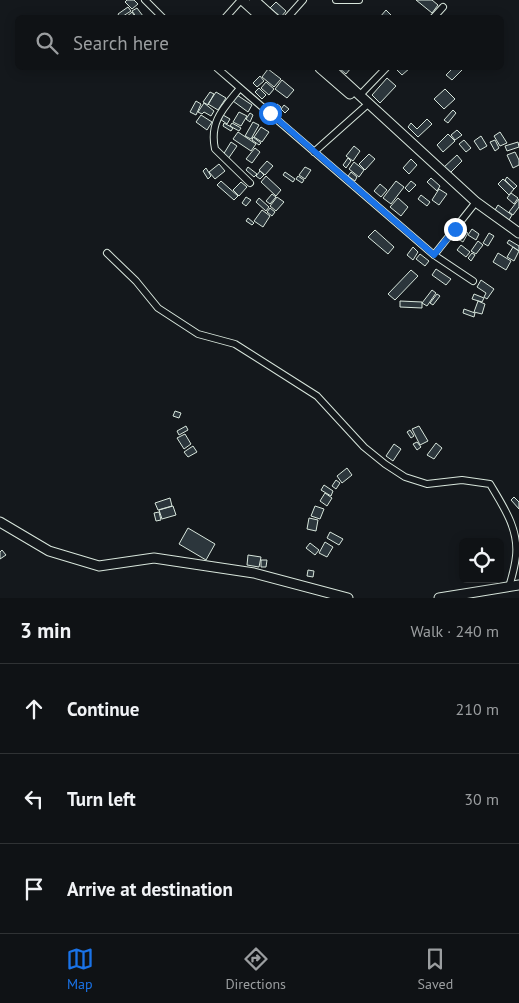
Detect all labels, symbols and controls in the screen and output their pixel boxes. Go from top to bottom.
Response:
search box [15,15,504,70]
icon: search [33,29,61,57]
text: Search here [73,31,169,55]
route start [259,102,282,125]
route end [444,218,467,241]
map controls [459,538,504,583]
button: locate [459,538,504,583]
text: 3 min [20,617,71,644]
text: Walk · 240 m [410,621,499,641]
icon: ahead [20,695,48,723]
text: Continue [67,697,139,721]
text: 210 m [456,699,499,719]
icon: left [20,785,48,813]
text: Turn left [67,787,136,811]
text: 30 m [464,789,499,809]
icon: arrive [20,875,48,903]
text: Arrive at destination [67,877,233,901]
tab: Map [66,945,94,993]
tab: Directions [225,945,286,993]
tab: Saved [418,945,453,993]

